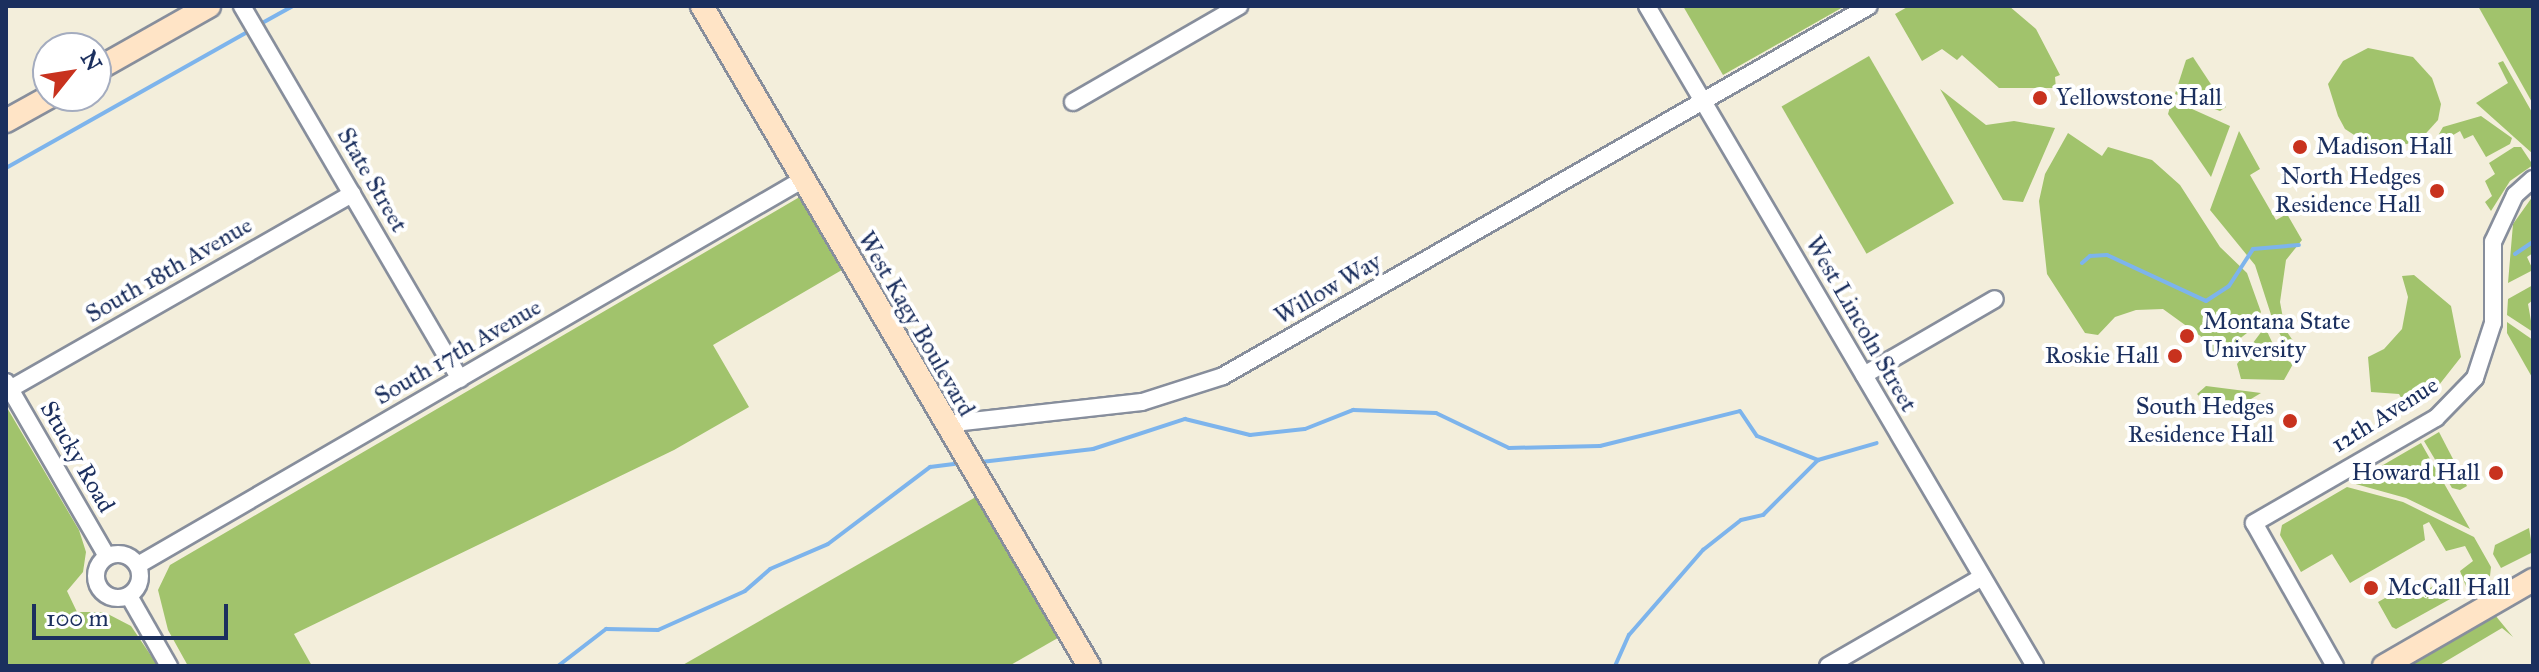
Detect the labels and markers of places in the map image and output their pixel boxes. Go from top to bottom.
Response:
place label: Yellowstone Hall [2056,84,2222,112]
marker: Yellowstone Hall [2031,89,2049,107]
place label: Madison Hall [2316,133,2453,161]
marker: Madison Hall [2291,138,2309,156]
place label: North Hedges Residence Hall [2275,163,2421,219]
marker: North Hedges Residence Hall [2428,182,2446,200]
place label: Montana State University [2203,308,2350,364]
marker: Montana State University [2178,327,2196,345]
place label: Roskie Hall [2045,342,2159,370]
marker: Roskie Hall [2166,347,2184,365]
place label: South Hedges Residence Hall [2128,393,2274,449]
marker: South Hedges Residence Hall [2281,412,2299,430]
place label: Howard Hall [2352,459,2480,487]
marker: Howard Hall [2487,464,2505,482]
place label: McCall Hall [2387,574,2510,602]
marker: McCall Hall [2362,579,2380,597]

